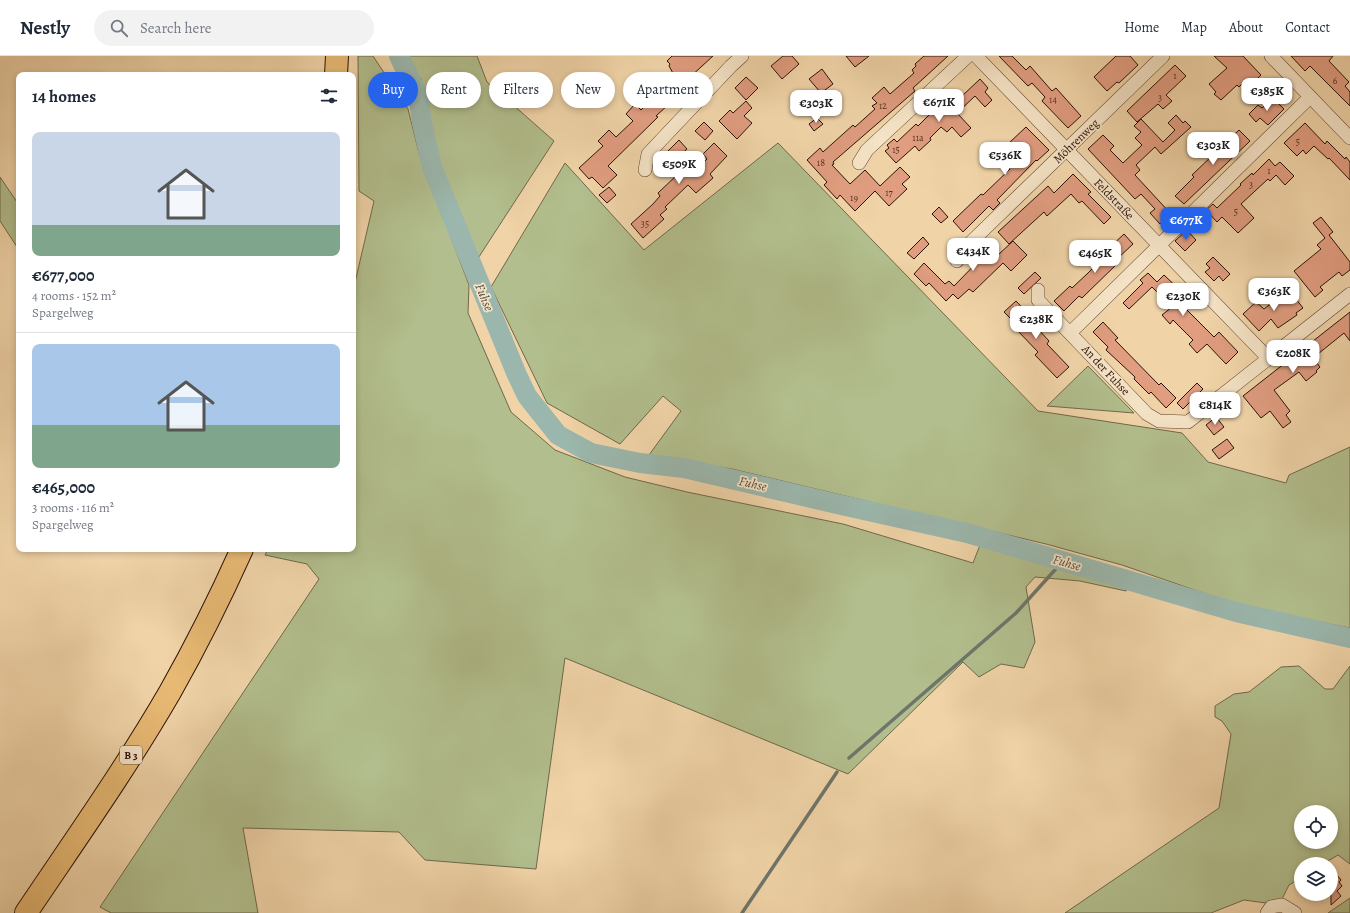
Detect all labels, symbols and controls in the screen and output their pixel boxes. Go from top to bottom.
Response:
search box [94,10,374,46]
text: Nestly [20,15,70,41]
icon: search [108,17,130,39]
text: Search here [140,18,211,38]
text: Home [1124,18,1159,37]
text: Map [1181,18,1207,37]
text: About [1229,18,1263,37]
text: Contact [1285,18,1330,37]
house number: 1 [1173,69,1177,82]
chip: Buy [368,72,418,108]
chip: Rent [426,72,481,108]
chip: Filters [489,72,553,108]
chip: New [561,72,615,108]
chip: Apartment [623,72,713,108]
house number: 6 [1333,74,1338,87]
pin: €385K [1239,78,1295,112]
text: €385K [1250,82,1284,99]
text: 14 homes [32,85,96,108]
icon: filters [318,85,340,107]
pin: €671K [911,89,967,123]
pin: €303K [788,90,844,124]
house number: 3 [1158,91,1162,104]
text: €671K [923,93,955,110]
house number: 14 [1049,93,1057,106]
text: €303K [799,94,833,111]
house number: 12 [879,99,887,112]
street label: Möhrenweg [1050,115,1102,167]
house number: 11a [912,131,924,144]
pin: €303K [1185,132,1241,166]
house number: 5 [1296,135,1300,148]
text: €303K [1196,136,1230,153]
pin: €536K [977,142,1033,176]
house number: 15 [892,143,900,156]
text: €536K [988,146,1022,163]
pin: €509K [651,151,707,185]
text: €509K [662,155,696,172]
house number: 18 [817,156,825,169]
icon: home [150,158,222,230]
house number: 1 [1267,164,1271,177]
street label: Feldstraße [1090,175,1138,223]
house number: 3 [1249,178,1253,191]
house number: 17 [885,186,894,199]
house number: 19 [850,191,858,204]
house number: 5 [1234,205,1238,218]
pin: €677K [1158,207,1214,241]
text: €677K [1169,211,1203,228]
house number: 35 [641,217,649,230]
pin: €434K [945,238,1001,272]
pin: €465K [1067,240,1123,274]
text: €434K [956,242,990,259]
text: €465K [1078,244,1112,261]
text: €677,000 [32,264,94,287]
pin: €363K [1246,278,1302,312]
water label: Fuhse [471,281,498,314]
text: €363K [1257,282,1291,299]
pin: €230K [1155,283,1211,317]
text: 4 rooms · 152 m² [32,287,116,304]
text: €230K [1166,287,1200,304]
text: Spargelweg [32,304,93,321]
pin: €238K [1008,306,1064,340]
text: €238K [1019,310,1053,327]
street label: An der Fuhse [1078,340,1134,399]
pin: €208K [1265,340,1321,374]
text: €208K [1275,344,1311,361]
icon: home [150,370,222,442]
pin: €814K [1187,392,1243,426]
text: €814K [1198,396,1232,413]
water label: Fuhse [737,472,769,495]
text: €465,000 [32,476,95,499]
text: 3 rooms · 116 m² [32,499,114,516]
text: Spargelweg [32,516,93,533]
water label: Fuhse [1051,550,1083,575]
road number: B 3 [120,746,142,764]
map controls [1294,805,1338,901]
button: locate [1294,805,1338,849]
button: layers [1294,857,1338,901]

